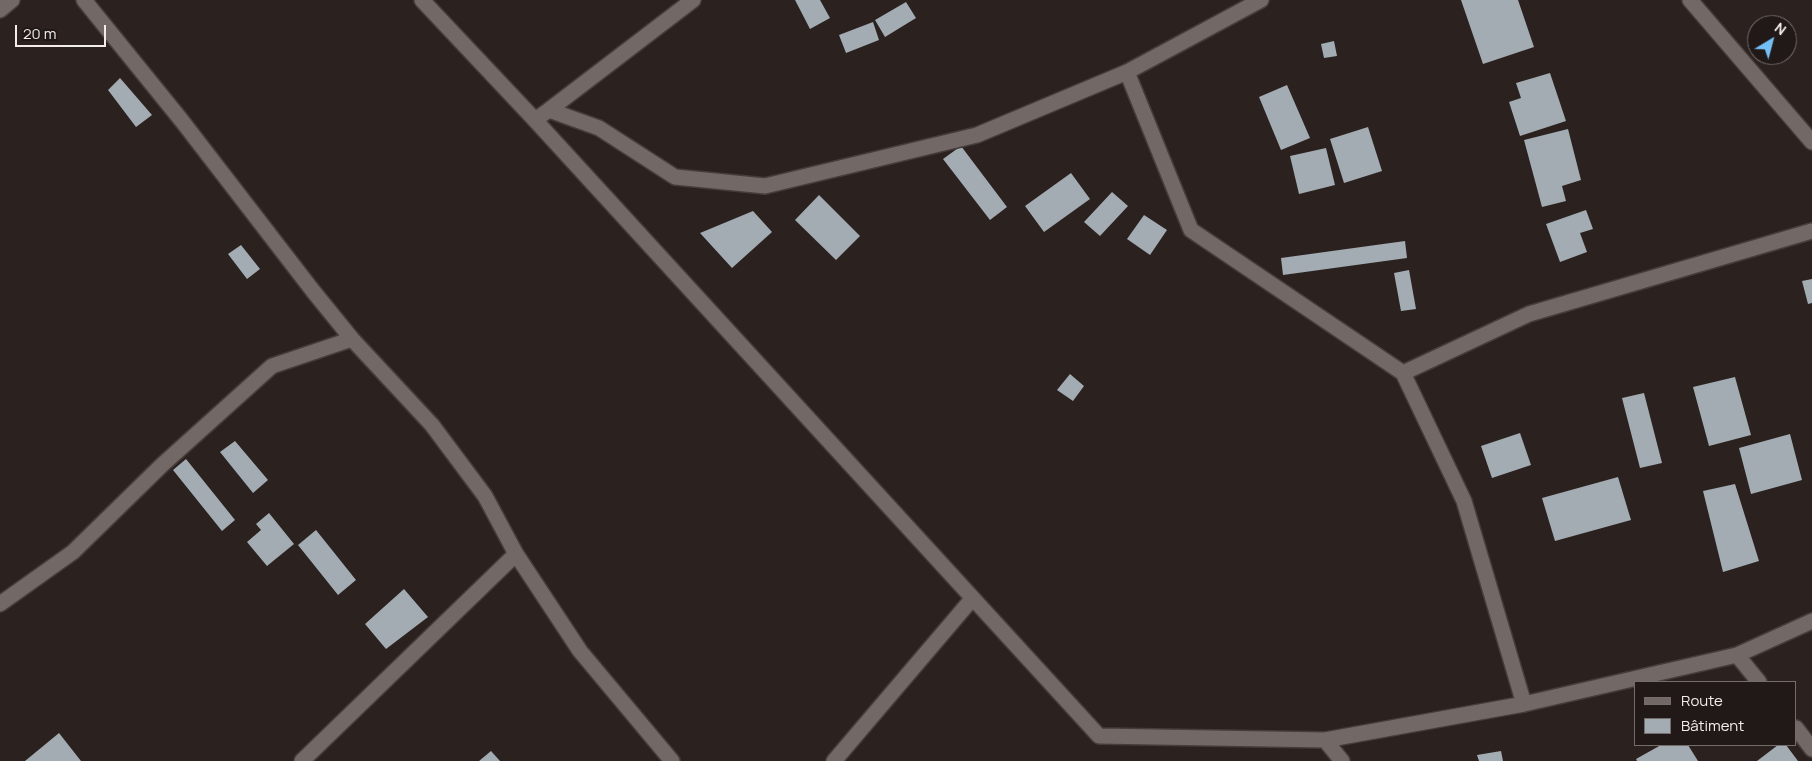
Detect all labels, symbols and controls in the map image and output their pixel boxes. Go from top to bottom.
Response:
scale bar [18,15,109,47]
north arrow [1747,15,1797,65]
text: N [1771,18,1790,39]
text: 20 m [23,23,56,44]
legend [1634,681,1797,746]
text: Route [1681,690,1723,711]
text: Bâtiment [1681,715,1744,736]

